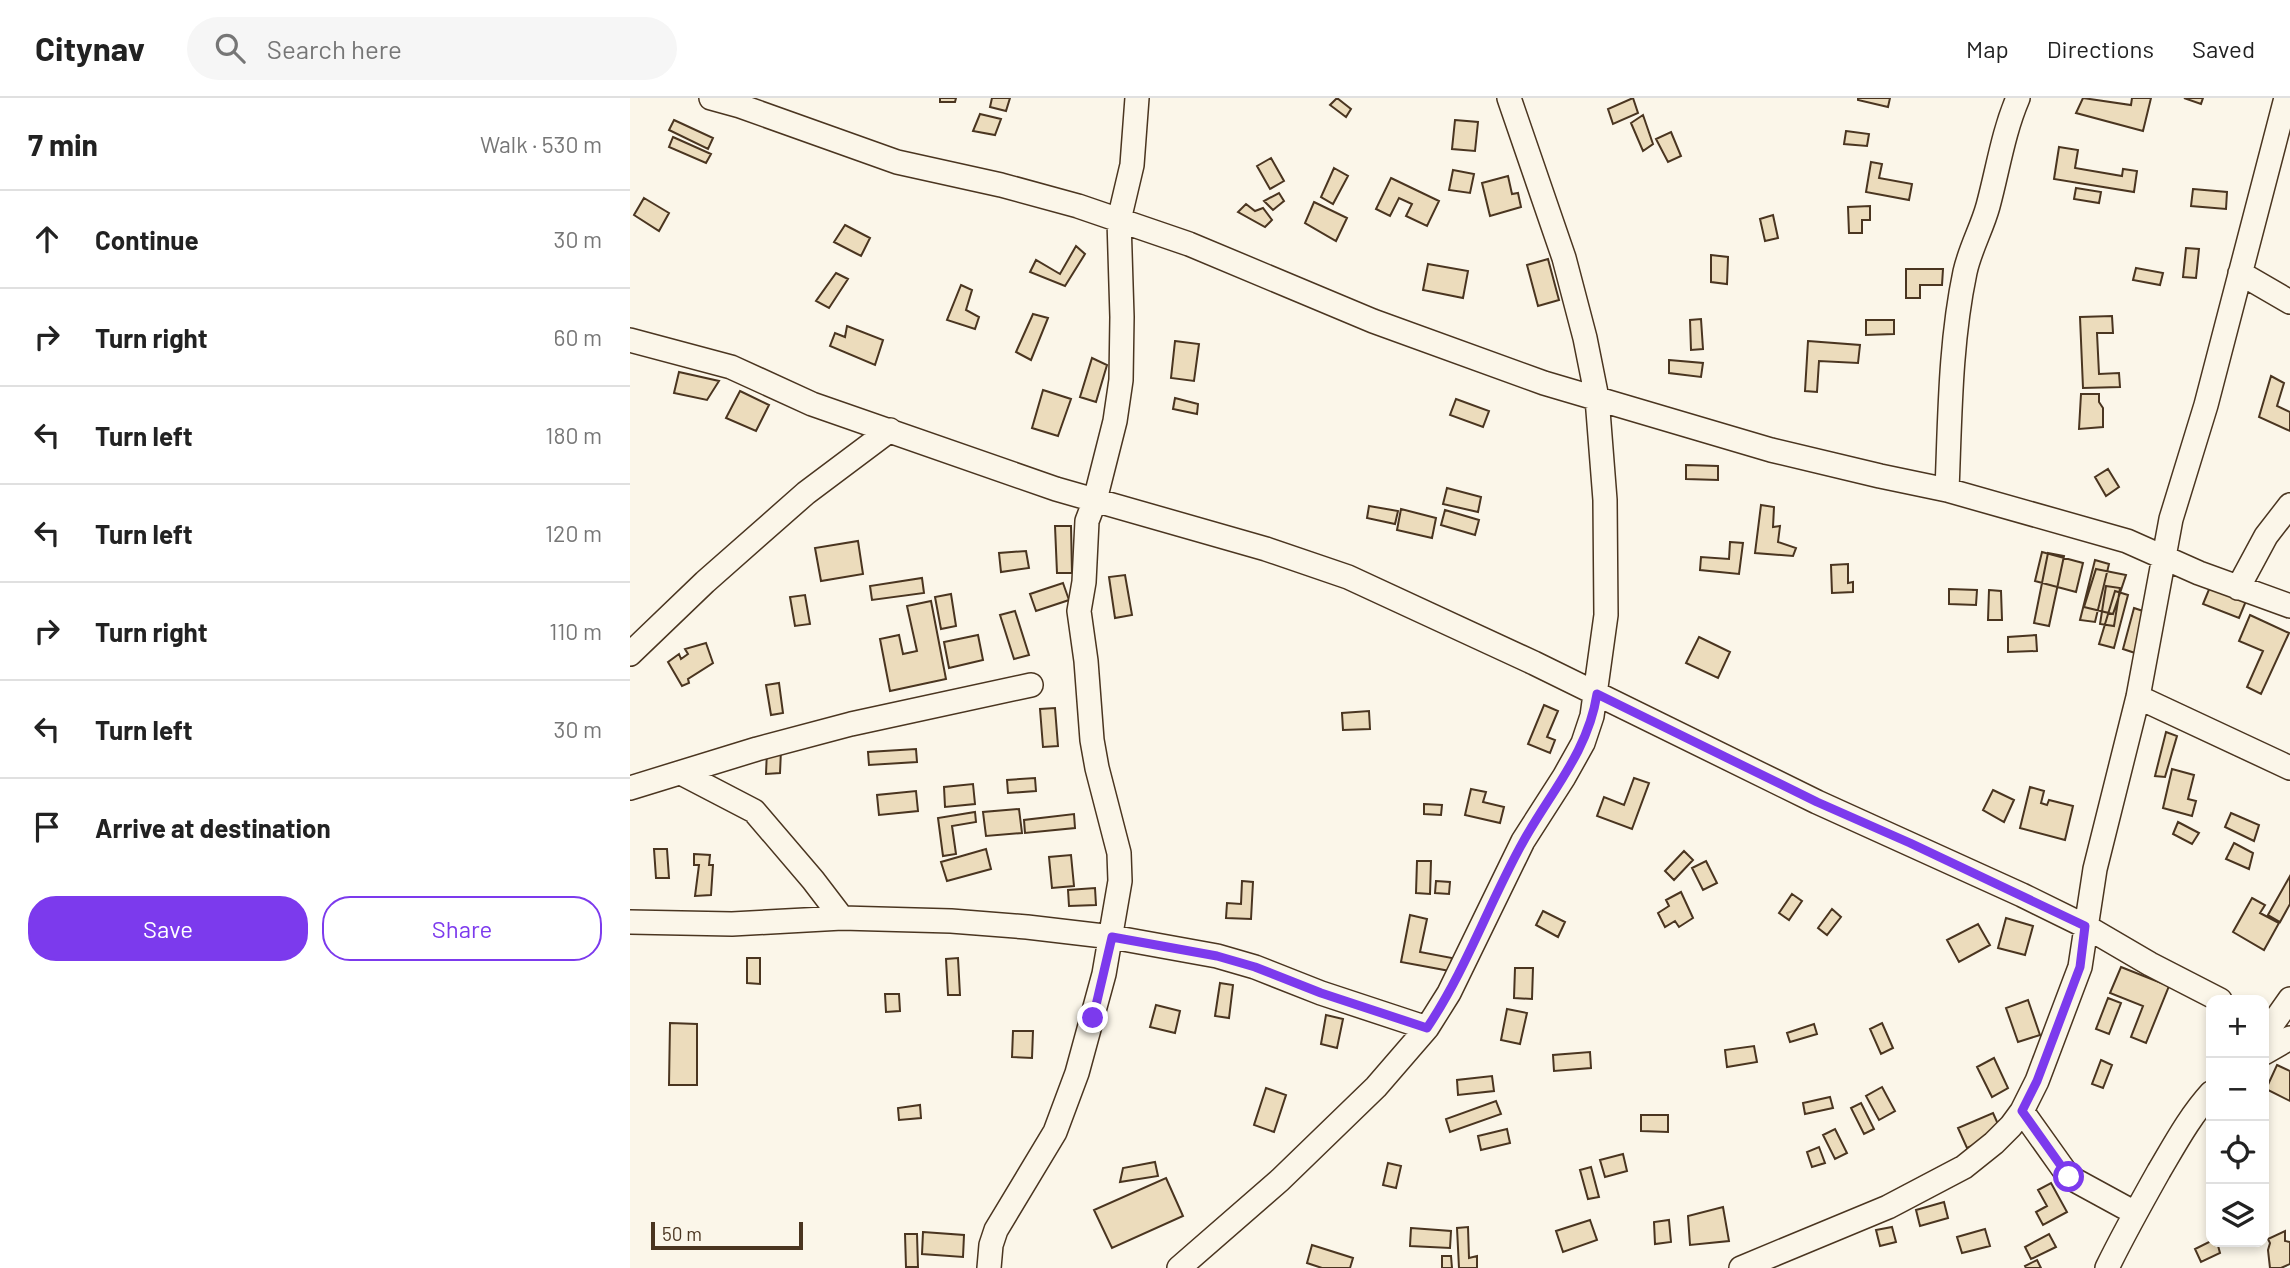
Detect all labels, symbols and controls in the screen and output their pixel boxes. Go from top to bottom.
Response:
search box [187,17,677,80]
text: Citynav [35,28,145,68]
icon: search [211,29,249,67]
text: Search here [267,33,402,64]
text: Map [1966,34,2009,63]
text: Directions [2047,34,2154,63]
text: Saved [2192,34,2255,63]
text: 7 min [28,126,98,162]
text: Walk · 530 m [480,130,602,158]
icon: ahead [28,220,66,258]
text: Continue [95,224,199,255]
text: 30 m [554,225,602,253]
icon: right [28,318,66,356]
text: Turn right [95,322,208,353]
text: 60 m [554,323,602,351]
icon: left [28,416,66,454]
text: Turn left [95,420,193,451]
text: 180 m [545,421,602,449]
icon: left [28,514,66,552]
text: Turn left [95,518,193,549]
text: 120 m [545,519,602,547]
icon: right [28,612,66,650]
text: Turn right [95,616,208,647]
text: 110 m [549,617,602,645]
icon: left [28,710,66,748]
text: Turn left [95,714,193,745]
text: 30 m [554,715,602,743]
icon: arrive [28,808,66,846]
text: Arrive at destination [95,812,331,843]
button: Save [28,896,308,961]
button: Share [322,896,602,961]
map controls [2206,995,2269,1247]
button: + [2206,995,2269,1058]
route end [1077,1002,1108,1033]
button: − [2206,1058,2269,1121]
button: locate [2206,1121,2269,1184]
route start [2053,1161,2084,1192]
button: layers [2206,1184,2269,1247]
scale bar [651,1219,803,1251]
text: 50 m [662,1222,702,1245]

